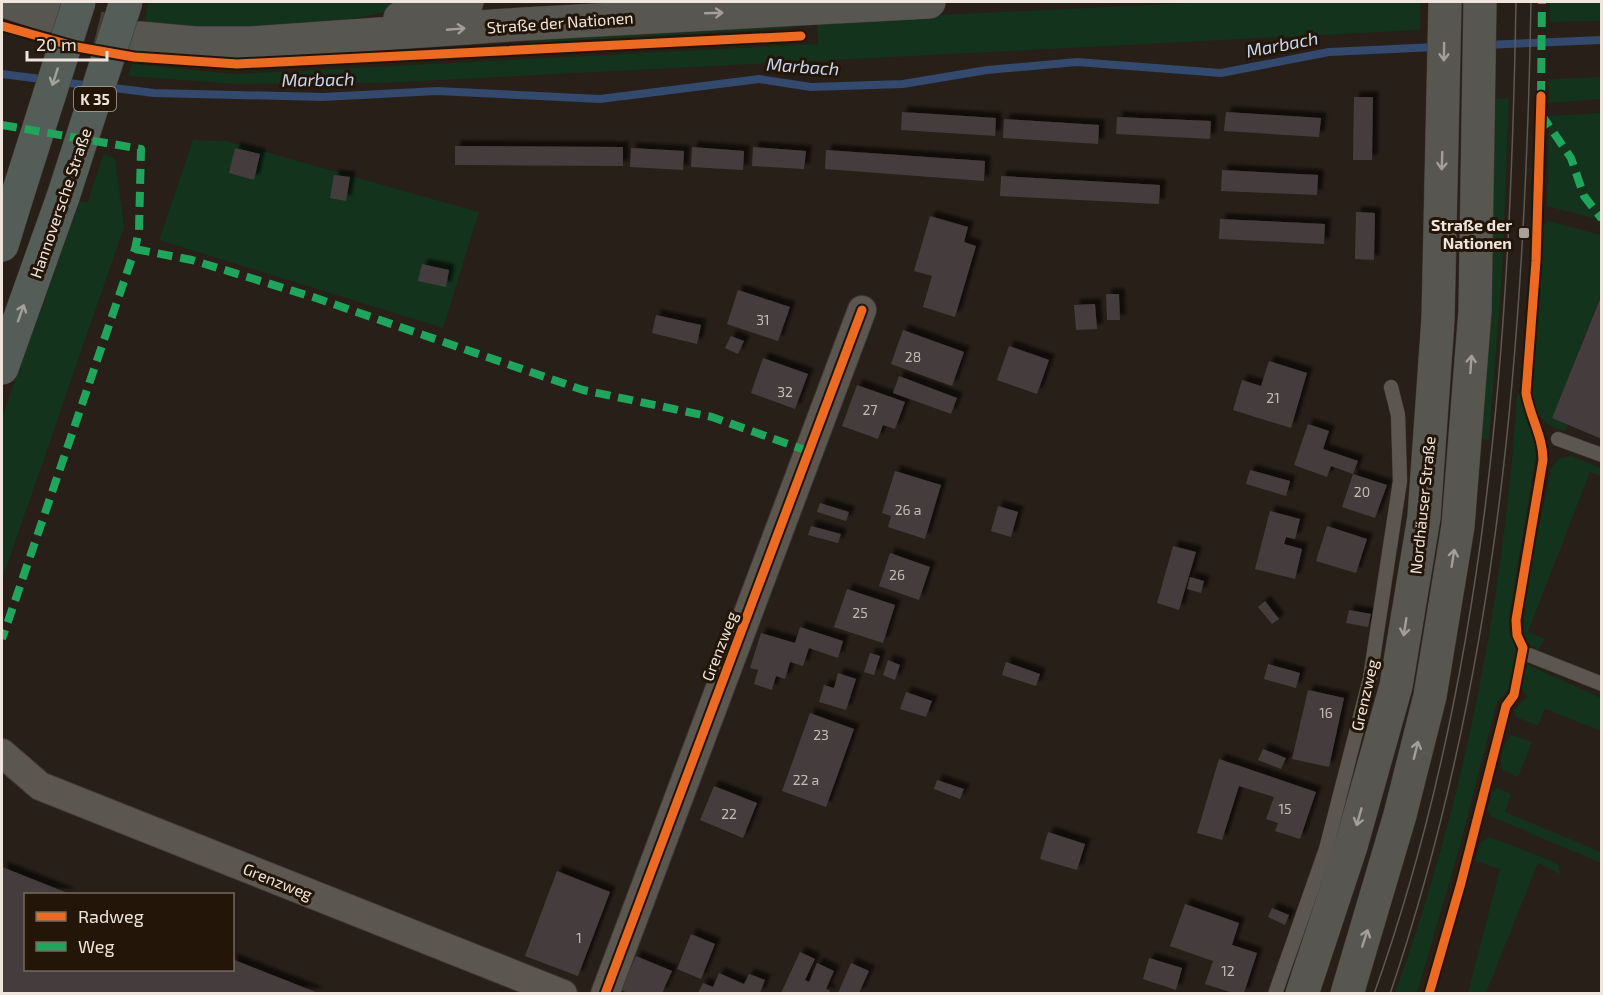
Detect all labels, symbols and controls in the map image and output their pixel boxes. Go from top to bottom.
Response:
street label: Straße der Nationen [486,7,634,37]
one-way arrow [703,8,723,19]
one-way arrow [446,23,465,34]
scale bar [27,24,106,62]
water label: Marbach [1244,26,1320,62]
text: 20 m [36,33,77,55]
one-way arrow [1439,42,1450,62]
water label: Marbach [766,52,840,80]
one-way arrow [49,67,60,86]
water label: Marbach [281,67,355,91]
road number: K 35 [74,87,116,111]
street label: Hannoversche Straße [25,125,95,281]
one-way arrow [1437,151,1448,171]
place label: Straße der Nationen [1431,215,1512,252]
marker: Straße der Nationen [1517,226,1531,240]
one-way arrow [17,304,28,323]
house number: 31 [756,311,770,328]
house number: 28 [905,348,921,365]
one-way arrow [1465,355,1476,375]
house number: 32 [777,383,793,400]
house number: 21 [1266,389,1280,406]
house number: 27 [862,401,878,418]
street label: Nordhäuser Straße [1405,435,1439,575]
house number: 20 [1354,483,1370,500]
house number: 26 a [895,501,921,518]
one-way arrow [1448,549,1459,569]
house number: 26 [889,566,905,583]
house number: 25 [852,604,868,621]
street label: Grenzweg [697,608,741,683]
one-way arrow [1400,617,1411,637]
street label: Grenzweg [1347,657,1381,733]
house number: 16 [1319,704,1333,721]
house number: 23 [813,726,829,743]
one-way arrow [1411,741,1423,760]
house number: 22 a [793,771,819,788]
house number: 15 [1278,800,1292,817]
house number: 22 [721,805,737,822]
one-way arrow [1353,807,1364,826]
street label: Grenzweg [241,859,315,903]
legend [24,893,234,971]
text: Radweg [78,905,144,927]
house number: 1 [576,929,582,946]
one-way arrow [1360,929,1371,948]
text: Weg [78,935,114,957]
house number: 12 [1221,962,1235,979]

